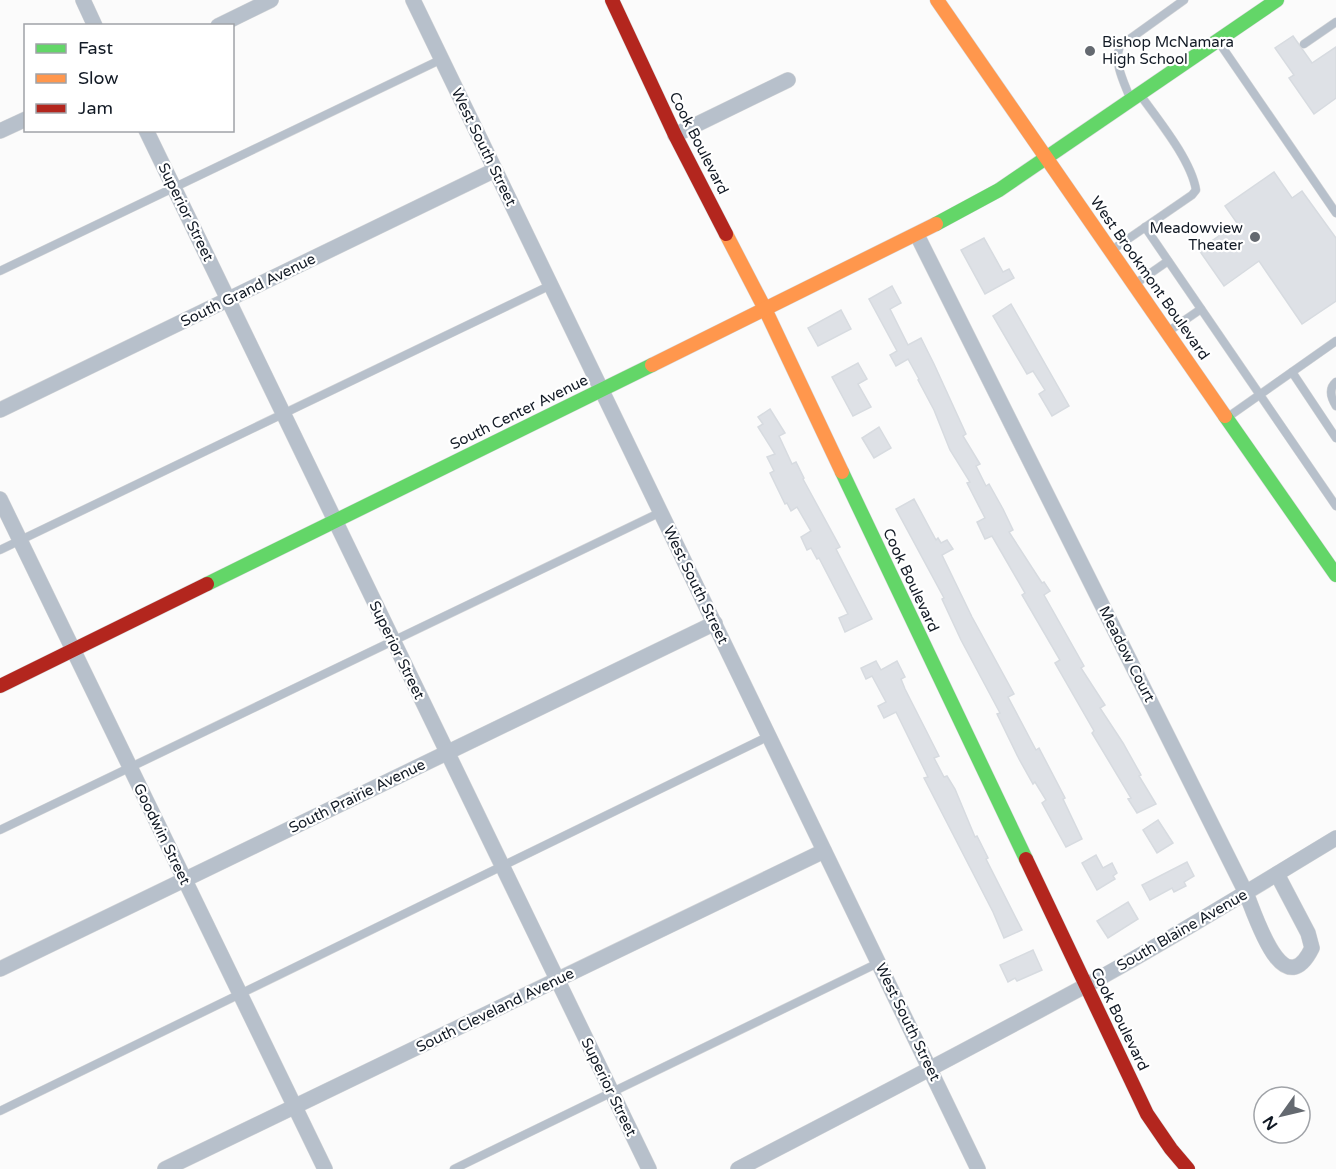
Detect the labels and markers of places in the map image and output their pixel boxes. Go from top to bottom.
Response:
place label: Bishop McNamara High School [1102,33,1234,68]
marker: Bishop McNamara High School [1083,44,1097,58]
place label: Meadowview Theater [1149,219,1243,254]
marker: Meadowview Theater [1248,230,1262,244]

